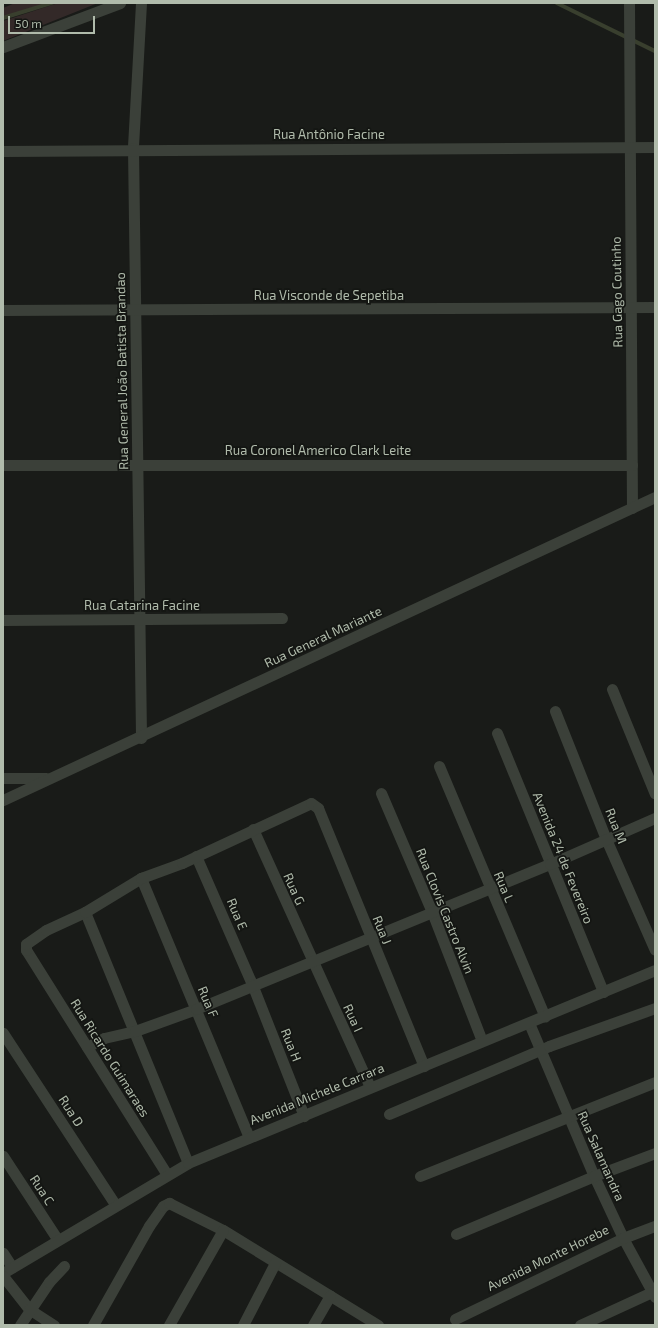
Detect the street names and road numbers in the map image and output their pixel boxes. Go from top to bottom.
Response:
street label: Rua Antônio Facine [273,126,385,142]
street label: Rua Gago Coutinho [608,236,626,348]
street label: Rua General João Batista Brandao [112,272,132,470]
street label: Rua Visconde de Sepetiba [254,287,404,303]
street label: Rua Coronel Americo Clark Leite [224,442,412,458]
street label: Rua Catarina Facine [84,597,200,613]
street label: Rua General Mariante [262,603,384,671]
street label: Avenida 24 de Fevereiro [529,790,597,926]
street label: Rua M [602,806,630,846]
street label: Rua Clovis Castro Alvin [413,846,477,976]
street label: Rua L [491,869,517,905]
street label: Rua G [280,870,308,908]
street label: Rua E [223,896,251,932]
street label: Rua J [369,913,395,947]
street label: Rua F [194,984,222,1020]
street label: Rua Ricardo Guimaraes [67,996,153,1120]
street label: Rua I [340,1002,366,1034]
street label: Rua H [277,1026,305,1064]
street label: Avenida Michele Carrara [248,1060,386,1128]
street label: Rua D [55,1092,87,1130]
street label: Rua Salamandra [574,1109,628,1203]
street label: Rua C [27,1172,57,1208]
street label: Avenida Monte Horebe [485,1222,611,1294]

